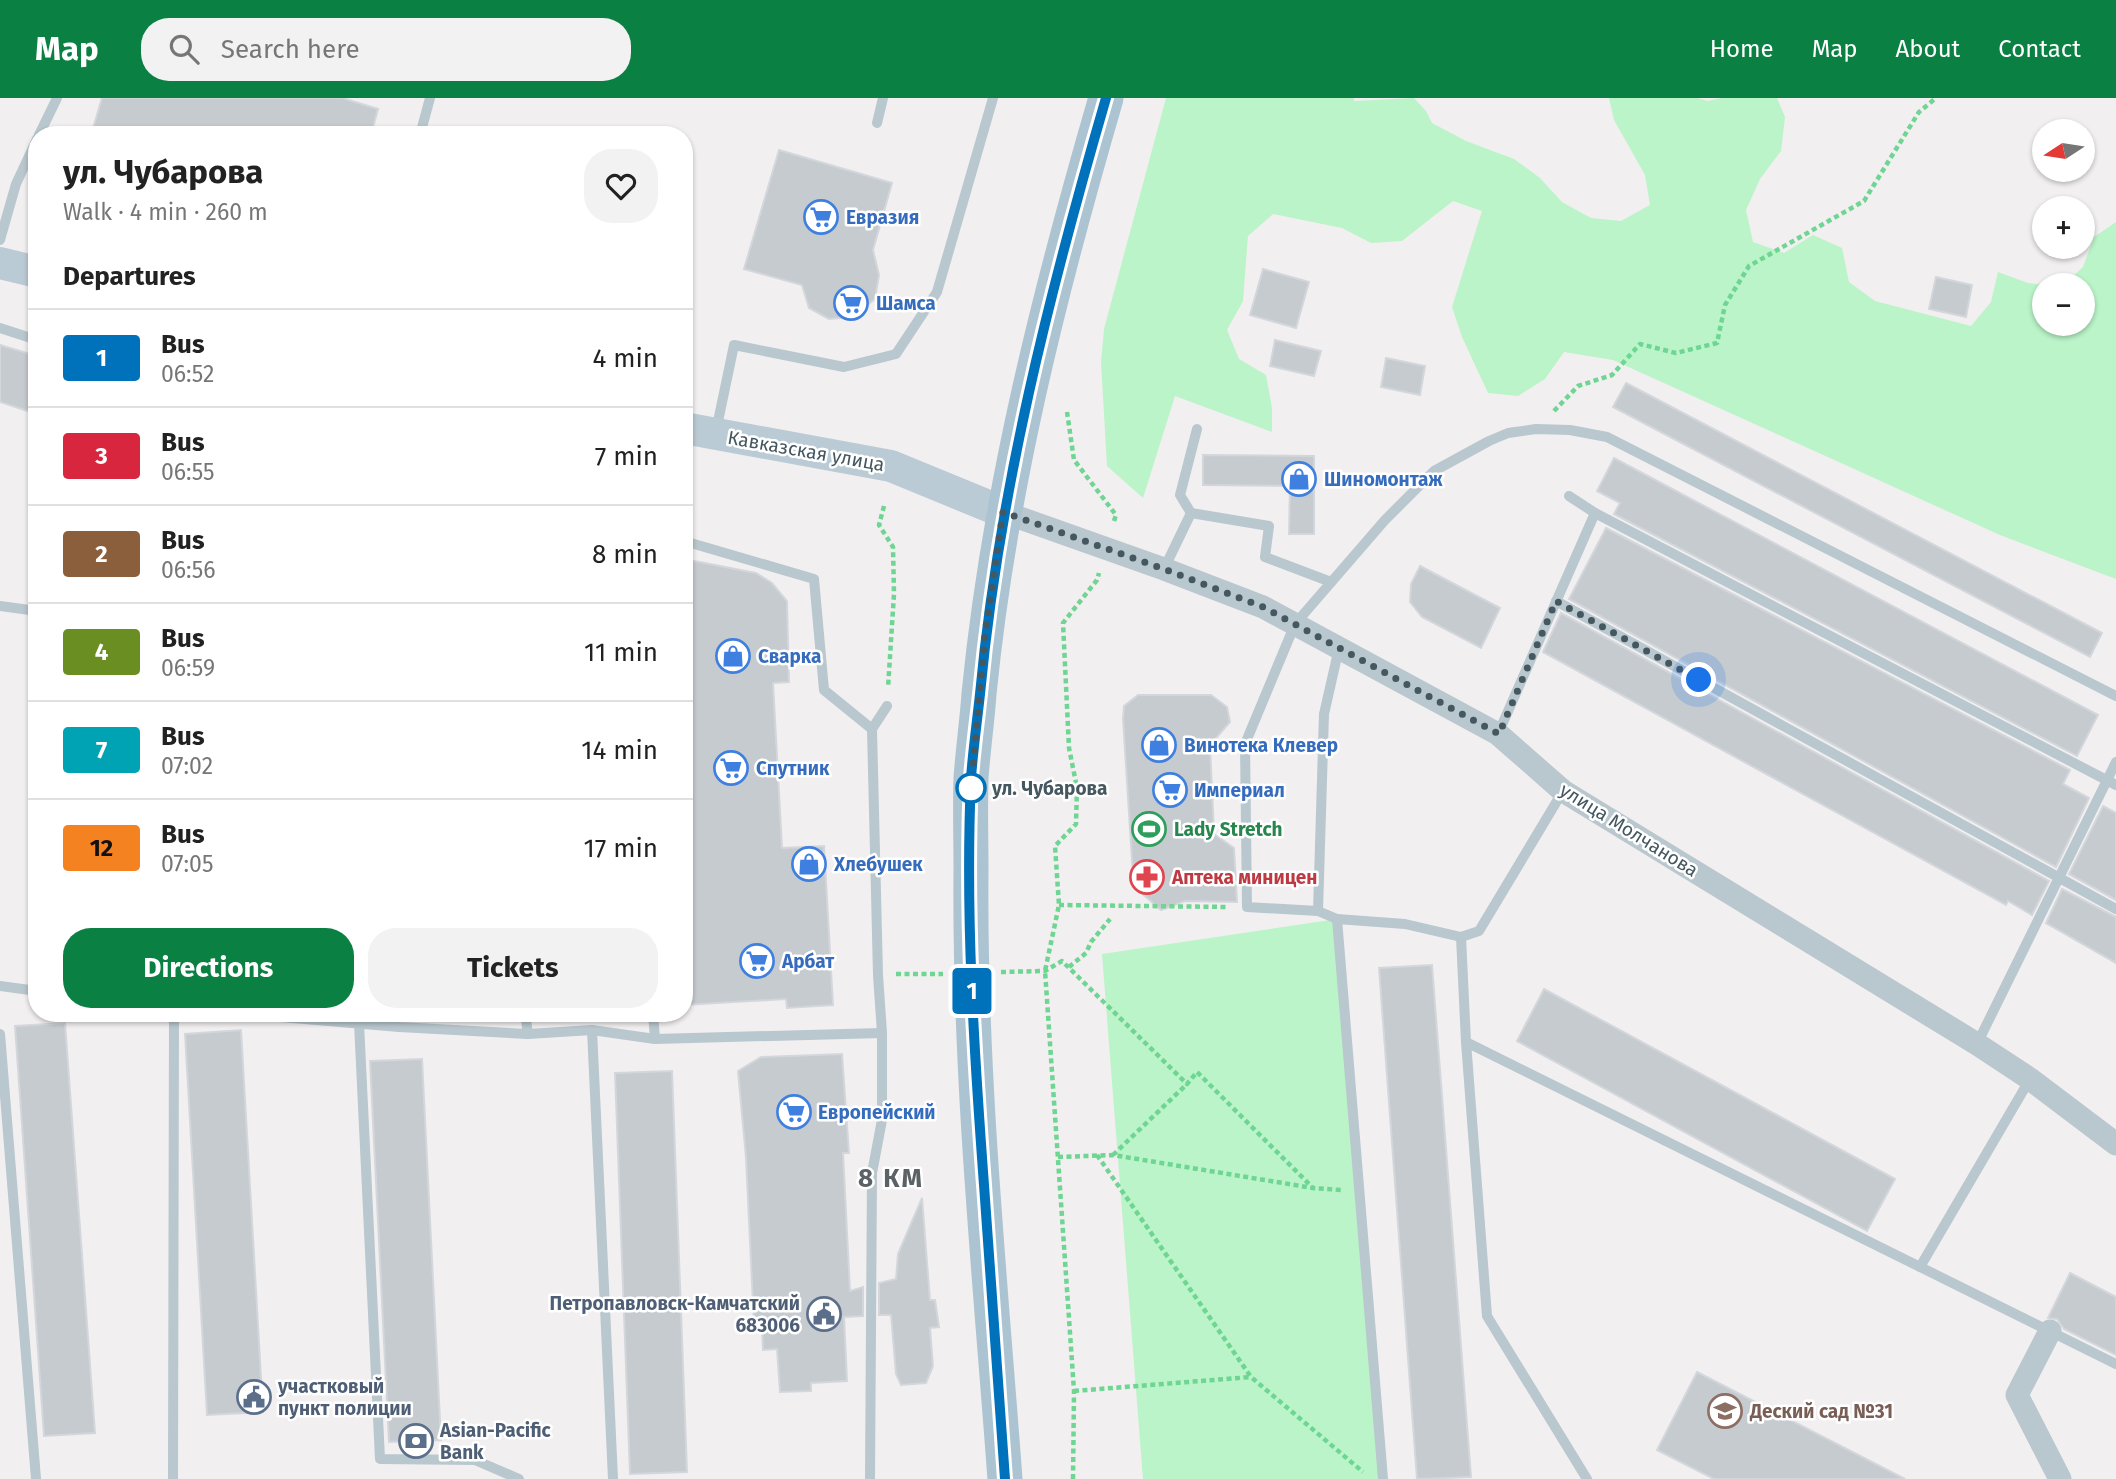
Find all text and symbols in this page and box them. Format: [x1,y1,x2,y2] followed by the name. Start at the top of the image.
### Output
[141,18,631,81] search box
[35,29,99,69] text: Map
[165,30,203,68] icon: search
[221,34,360,65] text: Search here
[1710,35,1774,63] text: Home
[1812,35,1858,63] text: Map
[1896,35,1960,63] text: About
[1998,35,2081,63] text: Contact
[2032,119,2095,182] north arrow
[2032,119,2095,336] map controls
[584,149,658,223] button: heart
[63,152,263,192] text: ул. Чубарова
[2032,196,2095,259] button: +
[63,198,268,226] text: Walk · 4 min · 260 m
[802,198,840,236] supermarket icon: Евразия
[846,206,919,229] place label: Евразия
[63,261,196,292] text: Departures
[2032,273,2095,336] button: −
[832,284,870,322] supermarket icon: Шамса
[876,292,936,315] place label: Шамса
[161,329,204,360] text: Bus
[592,343,658,374] text: 4 min
[96,344,107,372] text: 1
[161,360,214,388] text: 06:52
[726,426,886,476] street label: Кавказская улица
[161,427,204,458] text: Bus
[595,441,658,472] text: 7 min
[95,442,108,470] text: 3
[161,458,215,486] text: 06:55
[1280,460,1318,498] shop icon: Шиномонтаж
[1324,468,1443,491] place label: Шиномонтаж
[161,525,204,556] text: Bus
[592,539,658,570] text: 8 min
[95,540,108,568] text: 2
[161,556,216,584] text: 06:56
[161,623,204,654] text: Bus
[584,637,658,668] text: 11 min
[714,637,752,675] shop icon: Сварка
[95,638,108,666] text: 4
[758,645,821,668] place label: Сварка
[161,654,215,682] text: 06:59
[1681,662,1716,697] your location
[161,721,204,752] text: Bus
[1140,726,1178,764] shop icon: Винотека Клевер
[1184,734,1338,757] place label: Винотека Клевер
[581,735,658,766] text: 14 min
[96,736,107,764] text: 7
[712,749,750,787] supermarket icon: Спутник
[161,752,213,780] text: 07:02
[756,757,830,780] place label: Спутник
[1151,771,1189,809] supermarket icon: Империал
[956,773,986,803] marker: ул. Чубарова
[991,777,1107,800] place label: ул. Чубарова
[1556,778,1702,882] street label: улица Молчанова
[1194,779,1285,802] place label: Империал
[1130,810,1168,848] sports icon: Lady Stretch
[1174,818,1283,841] place label: Lady Stretch
[161,819,204,850] text: Bus
[583,833,658,864] text: 17 min
[90,834,113,862] text: 12
[790,845,828,883] shop icon: Хлебушек
[161,850,213,878] text: 07:05
[833,853,923,876] place label: Хлебушек
[1128,858,1166,896] pharmacy icon: Аптека миницен
[1171,866,1317,889] place label: Аптека миницен
[63,928,354,1008] button: Directions
[368,928,658,1008] button: Tickets
[738,942,776,980] supermarket icon: Арбат
[781,950,835,973] place label: Арбат
[949,968,995,1014] line badge: 1
[966,977,978,1005] text: 1
[775,1093,813,1131] supermarket icon: Европейский
[818,1101,936,1124] place label: Европейский
[858,1163,924,1194] district label: 8 КМ
[550,1292,800,1337] place label: Петропавловск-Камчатский 683006
[805,1295,843,1333] public building icon: Петропавловск-Камчатский 683006
[277,1375,412,1420] place label: участковый пункт полиции
[235,1378,273,1416] public building icon: участковый пункт полиции
[1706,1392,1744,1430] school or university icon: Деский сад №31
[1749,1400,1893,1423] place label: Деский сад №31
[439,1419,551,1464] place label: Asian-Pacific Bank
[397,1422,435,1460] bank icon: Asian-Pacific Bank

